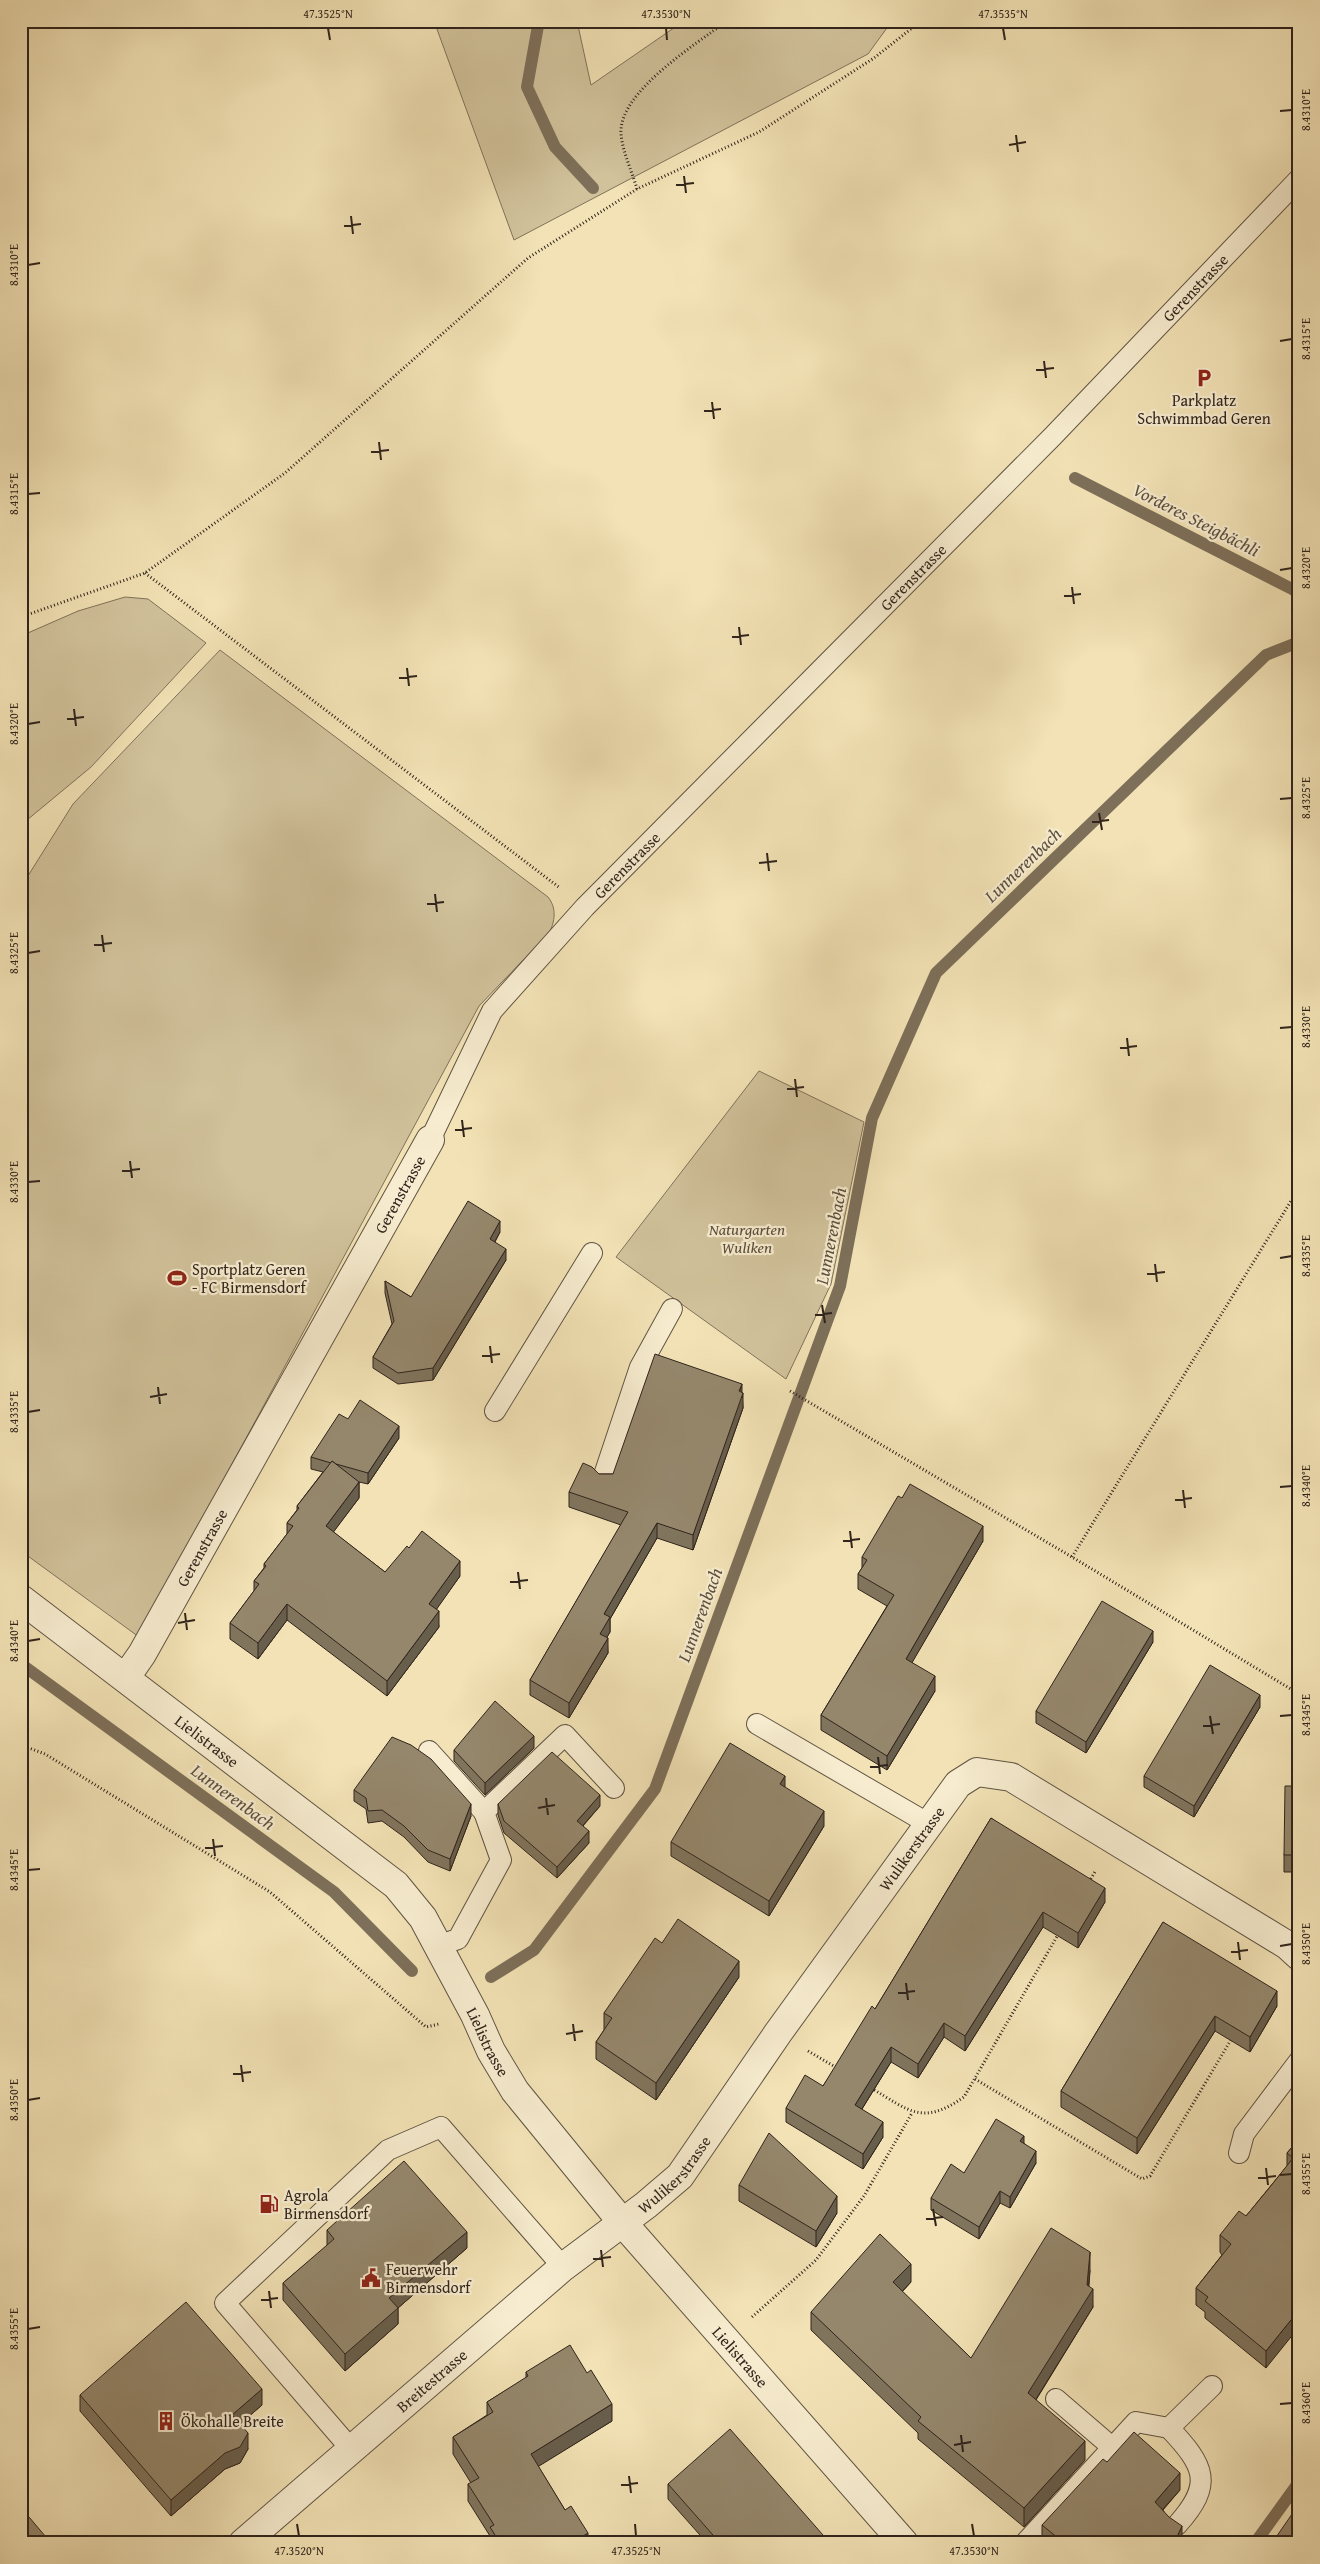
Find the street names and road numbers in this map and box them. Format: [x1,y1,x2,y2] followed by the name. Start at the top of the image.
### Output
[1157,248,1233,327] street label: Gerenstrasse
[874,538,952,616] street label: Gerenstrasse
[588,826,666,904] street label: Gerenstrasse
[368,1151,431,1238] street label: Gerenstrasse
[170,1504,233,1591] street label: Gerenstrasse
[170,1709,244,1773] street label: Lielistrasse
[873,1801,950,1896] street label: Wulikerstrasse
[461,2002,516,2081] street label: Lielistrasse
[632,2131,716,2219] street label: Wulikerstrasse
[707,2321,774,2393] street label: Lielistrasse
[391,2343,472,2418] street label: Breitestrasse

